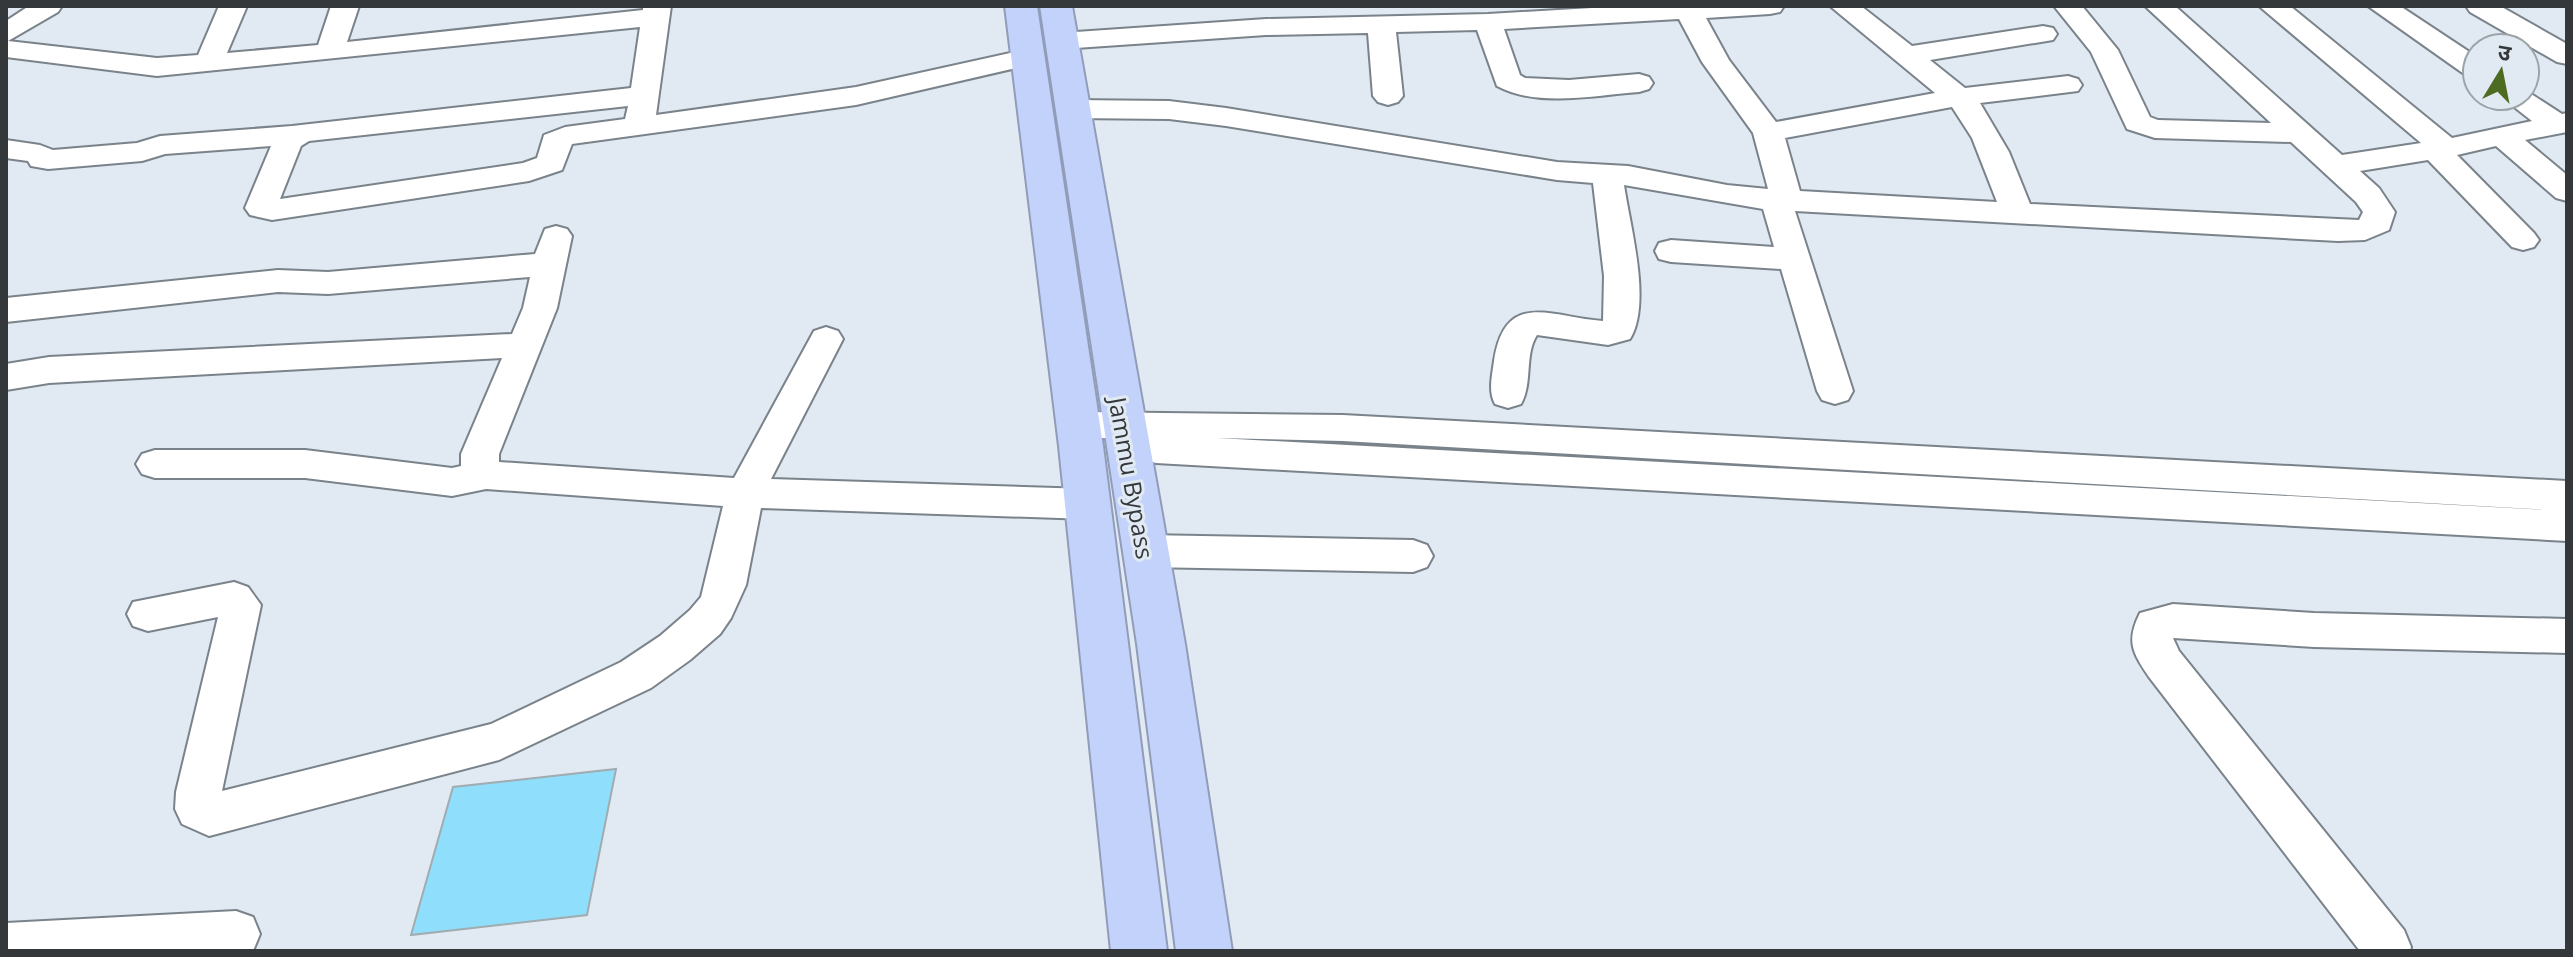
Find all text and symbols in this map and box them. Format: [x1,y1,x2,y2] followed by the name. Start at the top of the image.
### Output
[2461,32,2541,112] north arrow
[2496,35,2515,67] text: उ
[1101,393,1162,561] street label: Jammu Bypass

